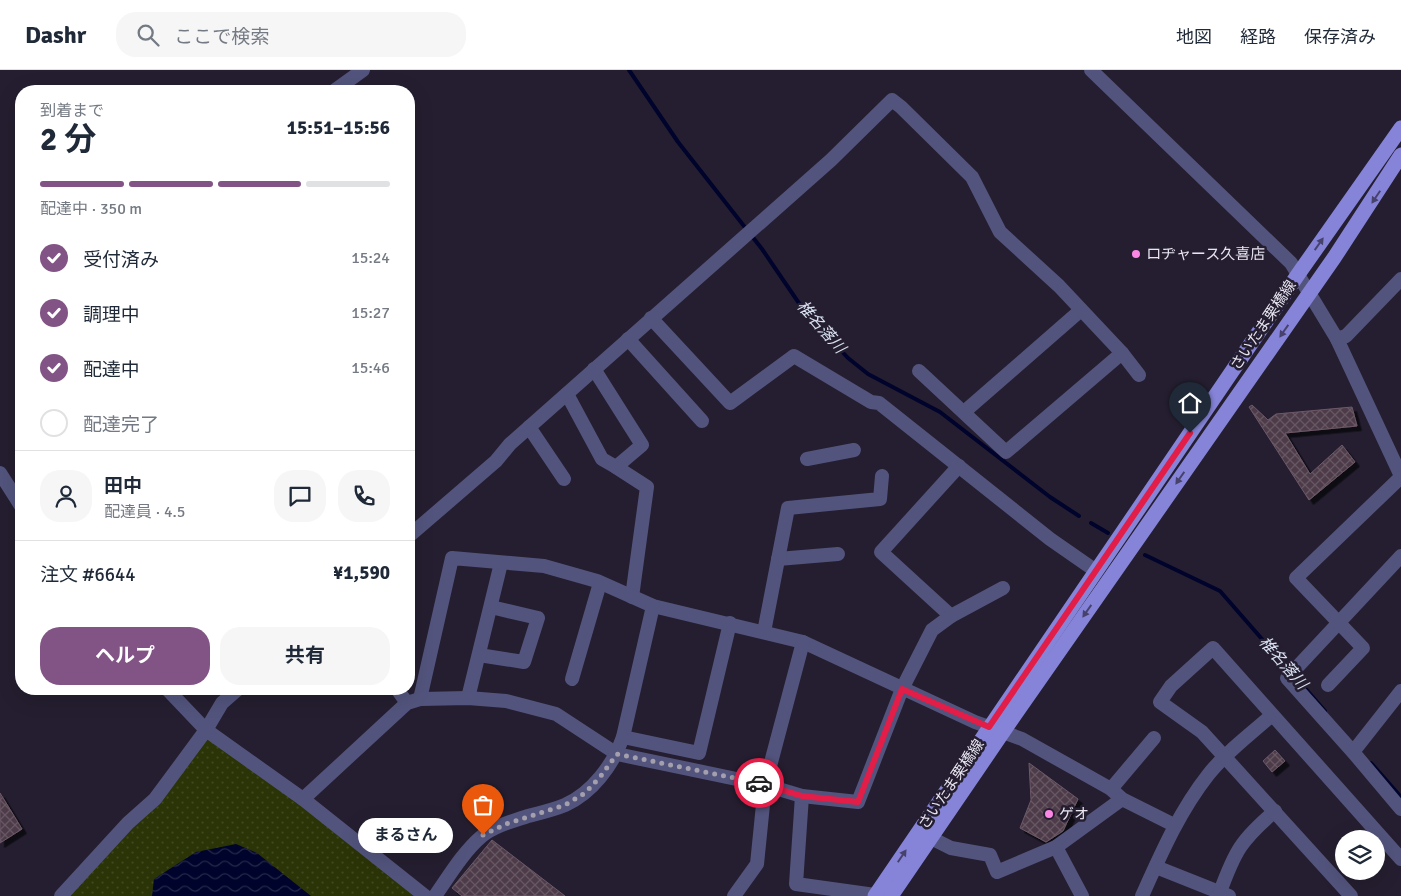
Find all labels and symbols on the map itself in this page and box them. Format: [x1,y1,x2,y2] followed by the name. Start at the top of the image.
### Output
[1371,190,1381,203] one-way arrow
[1314,237,1324,251] one-way arrow
[1146,245,1265,263] place label: ロヂャース久喜店
[1130,248,1142,260] marker: ロヂャース久喜店
[1226,277,1300,373] street label: さいたま栗橋線
[792,296,851,359] water label: 椎名落川
[1279,324,1289,338] one-way arrow
[1169,382,1211,433] pin
[1175,471,1186,484] one-way arrow
[1082,604,1092,618] one-way arrow
[1254,632,1313,695] water label: 椎名落川
[914,736,988,832] street label: さいたま栗橋線
[734,758,784,808] courier
[462,784,504,835] pin
[1059,805,1089,823] place label: ゲオ
[1043,808,1055,820] marker: ゲオ
[358,818,453,852] callout: まるさん
[897,849,907,862] one-way arrow

